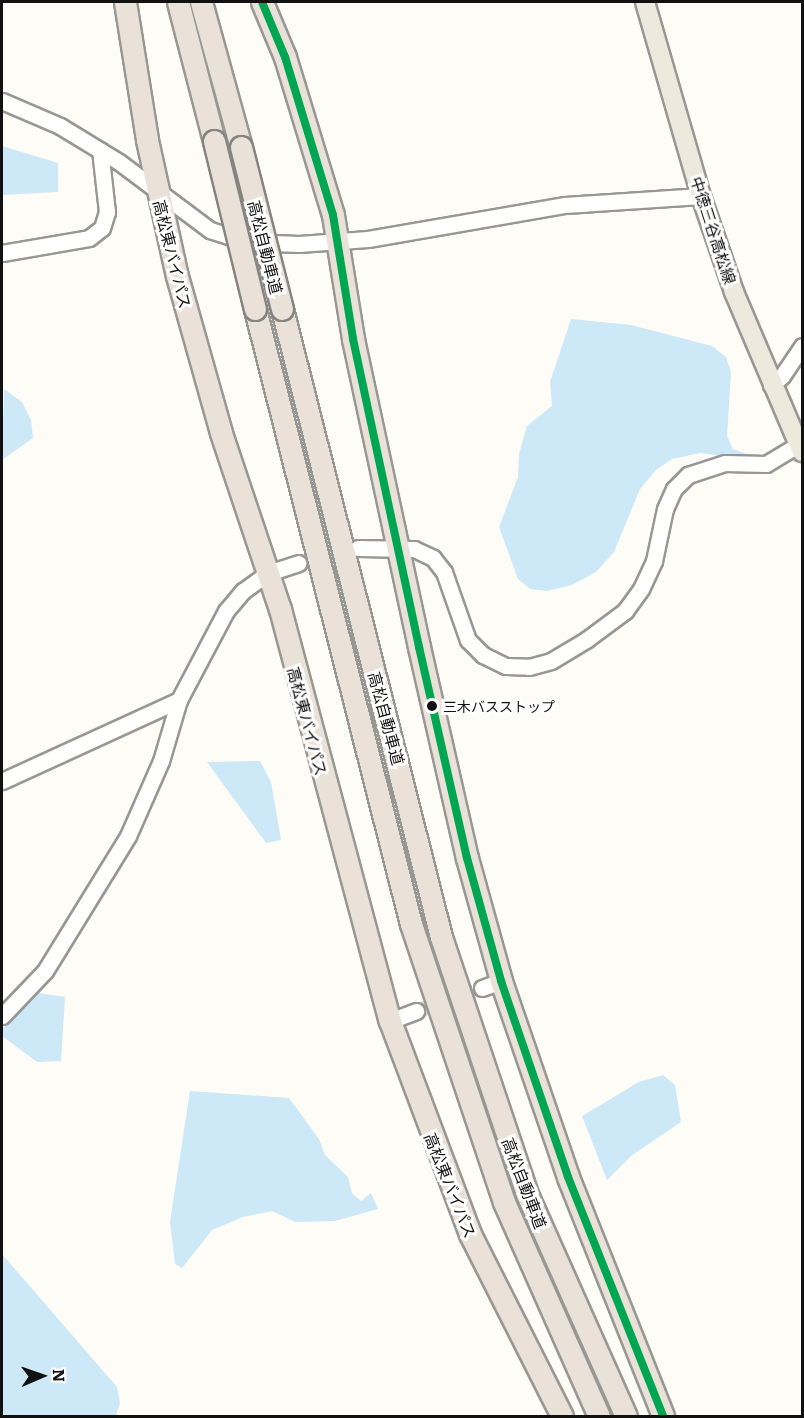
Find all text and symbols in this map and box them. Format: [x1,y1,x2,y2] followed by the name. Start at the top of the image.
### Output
[688,174,740,286] street label: 中徳三谷高松線
[150,197,196,311] street label: 高松東バイパス
[245,198,287,296] street label: 高松自動車道
[284,664,332,778] street label: 高松東バイパス
[365,669,409,767] street label: 高松自動車道
[443,698,555,714] place label: 三木バスストップ
[426,700,438,712] marker: 三木バスストップ
[421,1129,481,1241] street label: 高松東バイパス
[499,1135,551,1231] street label: 高松自動車道
[12,1346,72,1406] north arrow
[48,1368,72,1383] text: N

